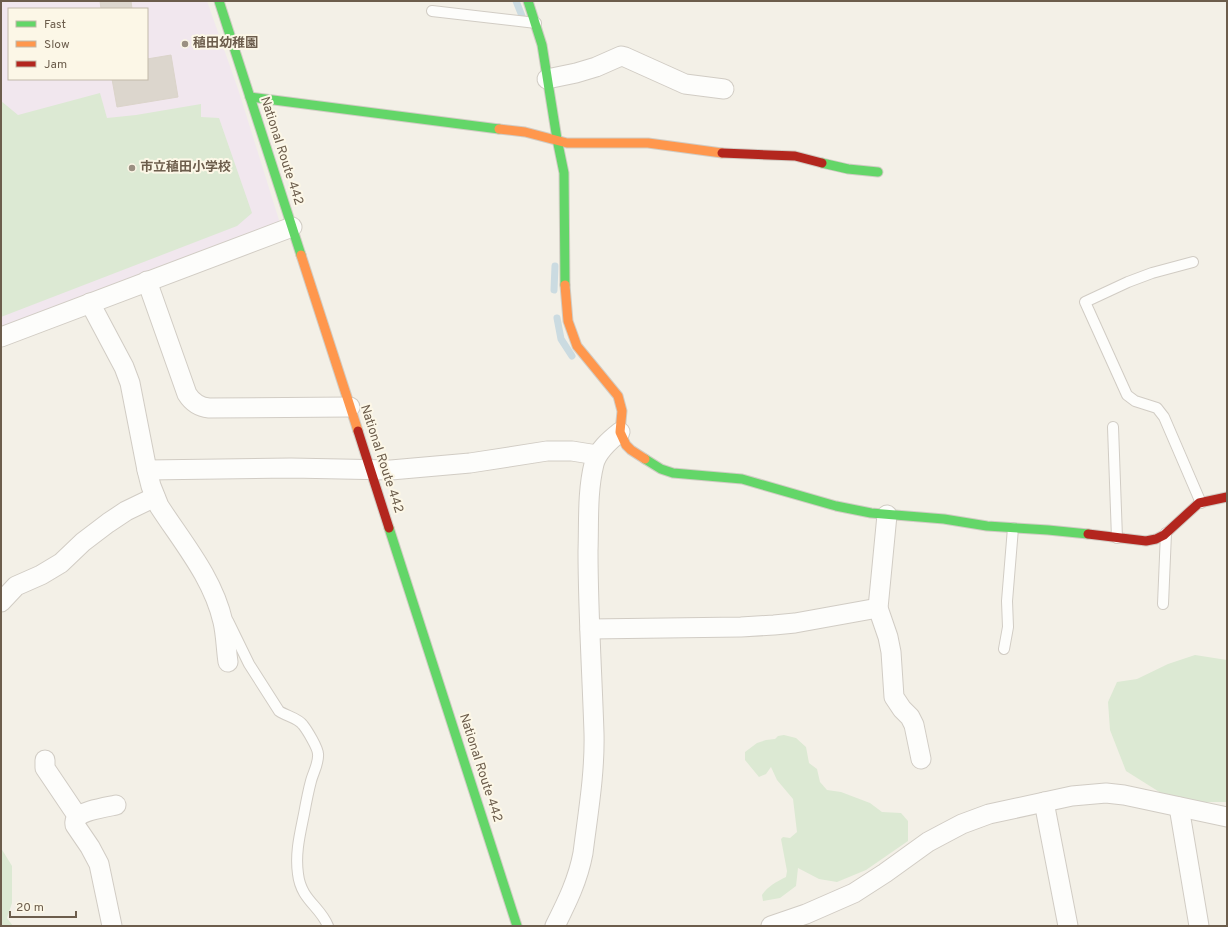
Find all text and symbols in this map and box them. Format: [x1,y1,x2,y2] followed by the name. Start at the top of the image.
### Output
[8,8,148,80] legend
[44,17,66,33] text: Fast
[193,35,258,52] place label: 稙田幼稚園
[44,37,70,53] text: Slow
[180,39,190,49] marker: 稙田幼稚園
[44,57,67,73] text: Jam
[256,95,306,207] street label: National Route 442
[140,159,231,176] place label: 市立稙田小学校
[127,163,137,173] marker: 市立稙田小学校
[356,403,406,515] street label: National Route 442
[455,712,505,824] street label: National Route 442
[10,893,76,919] scale bar
[16,900,44,916] text: 20 m

